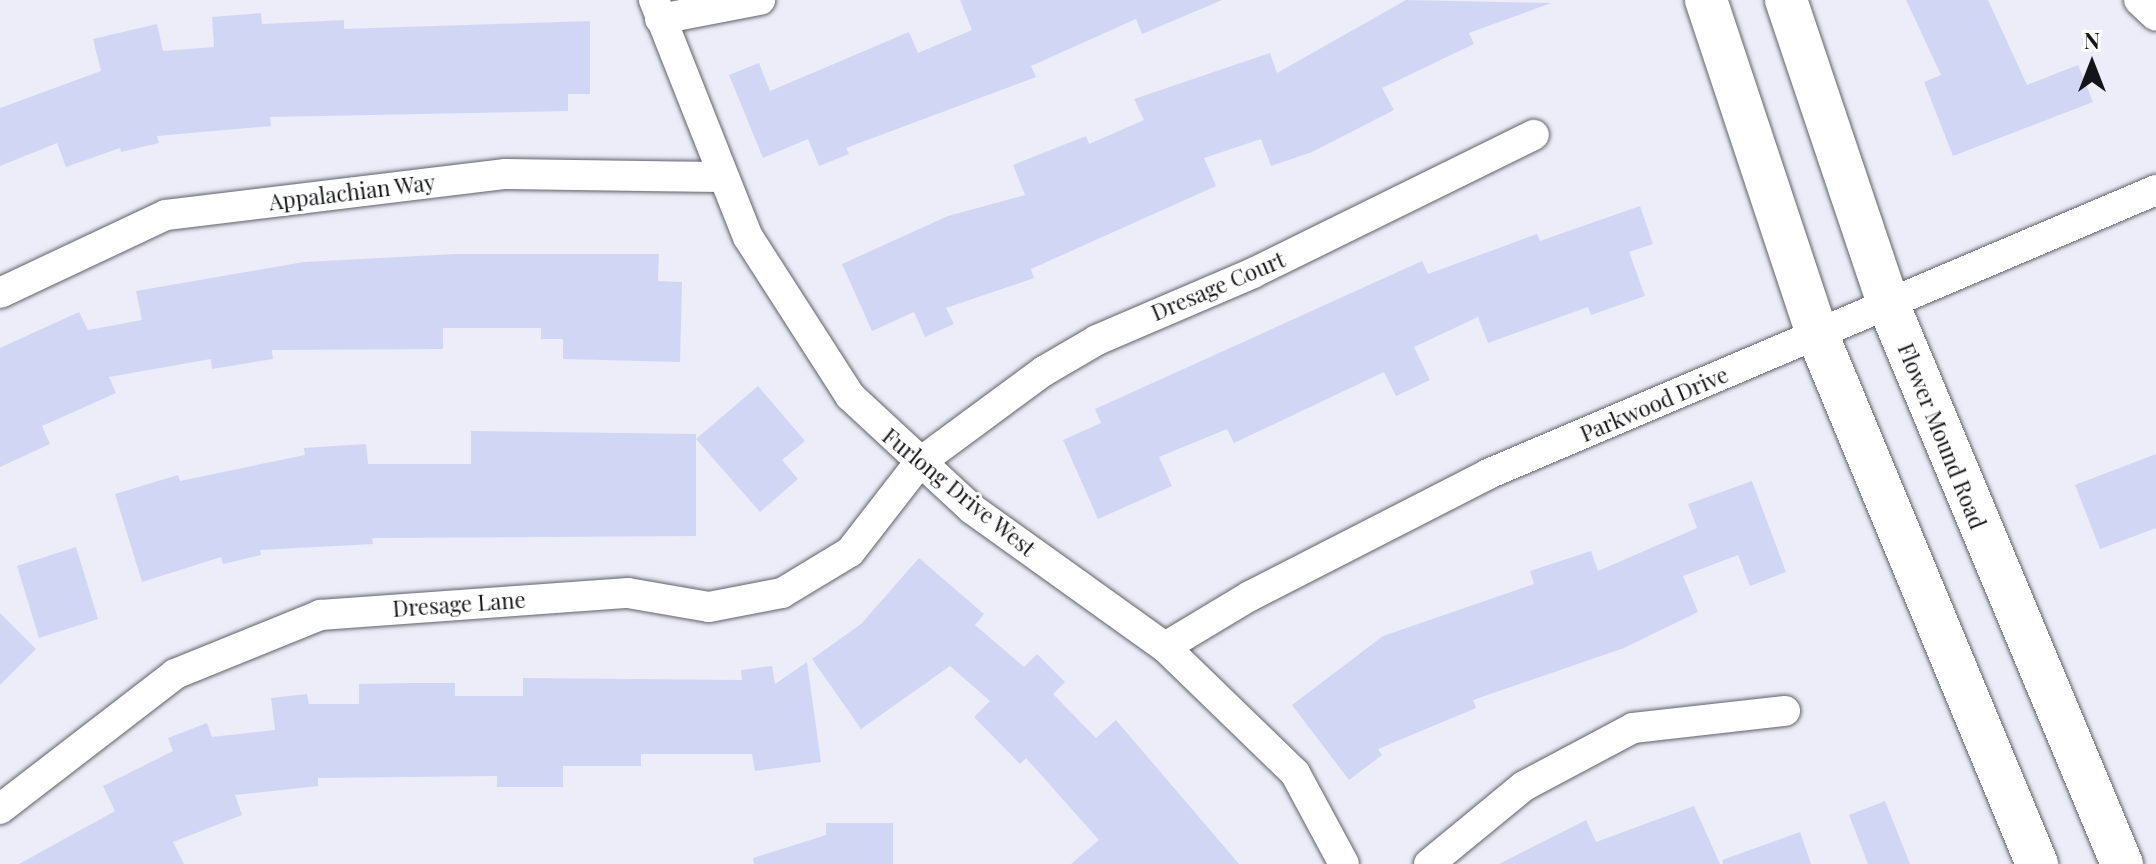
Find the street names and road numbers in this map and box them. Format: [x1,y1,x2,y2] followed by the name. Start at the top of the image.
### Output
[267,169,437,215] street label: Appalachian Way
[1147,246,1289,326] street label: Dresage Court
[1893,339,1991,533] street label: Flower Mound Road
[1576,361,1732,447] street label: Parkwood Drive
[877,422,1041,562] street label: Furlong Drive West
[392,586,526,622] street label: Dresage Lane

